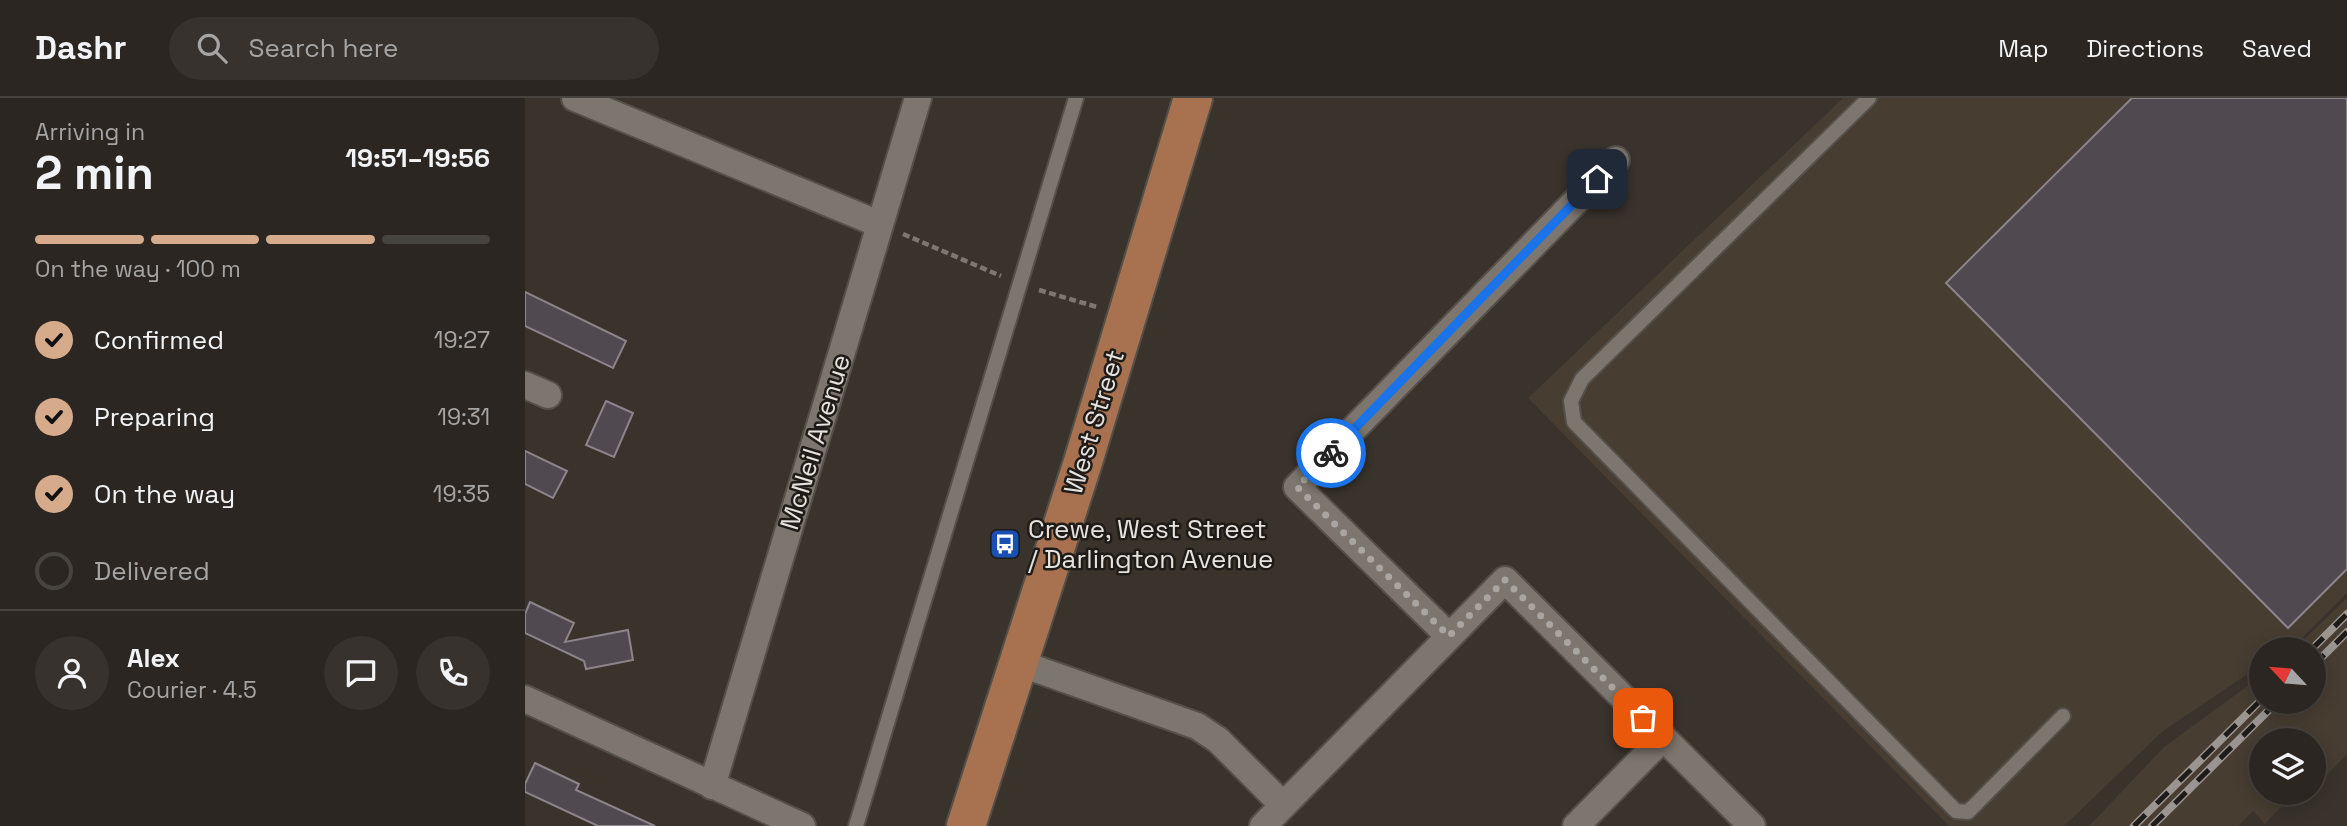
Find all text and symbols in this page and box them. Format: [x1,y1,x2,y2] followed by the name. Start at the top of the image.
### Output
[169,17,659,80] search box
[35,27,127,69] text: Dashr
[193,29,231,67] icon: search
[249,31,398,65] text: Search here
[1998,33,2048,64] text: Map
[2086,33,2204,64] text: Directions
[2242,33,2312,64] text: Saved
[35,117,145,147] text: Arriving in
[345,141,490,175] text: 19:51–19:56
[35,144,154,202] text: 2 min
[1567,149,1627,209] pin
[1578,160,1616,198] icon: home
[35,254,241,284] text: On the way · 100 m
[35,321,73,359] icon: check
[94,323,224,357] text: Confirmed
[434,325,490,355] text: 19:27
[1056,346,1132,498] street label: West Street
[772,350,858,534] street label: McNeil Avenue
[35,398,73,436] icon: check
[94,400,215,434] text: Preparing
[437,402,490,432] text: 19:31
[1296,418,1366,488] courier
[1312,434,1350,472] icon: bike
[35,475,73,513] icon: check
[94,477,235,511] text: On the way
[433,479,490,509] text: 19:35
[1028,512,1273,576] place label: Crewe, West Street / Darlington Avenue
[988,527,1022,561] bus stop icon: Crewe, West Street / Darlington Avenue
[94,554,210,588] text: Delivered
[35,636,109,710] button: person
[324,636,398,710] button: chat
[416,636,490,710] button: phone
[2249,637,2326,714] north arrow
[2249,637,2326,805] map controls
[127,641,180,675] text: Alex
[127,675,257,705] text: Courier · 4.5
[1613,688,1673,748] pin
[1624,699,1662,737] icon: bag
[2249,728,2326,805] button: layers

